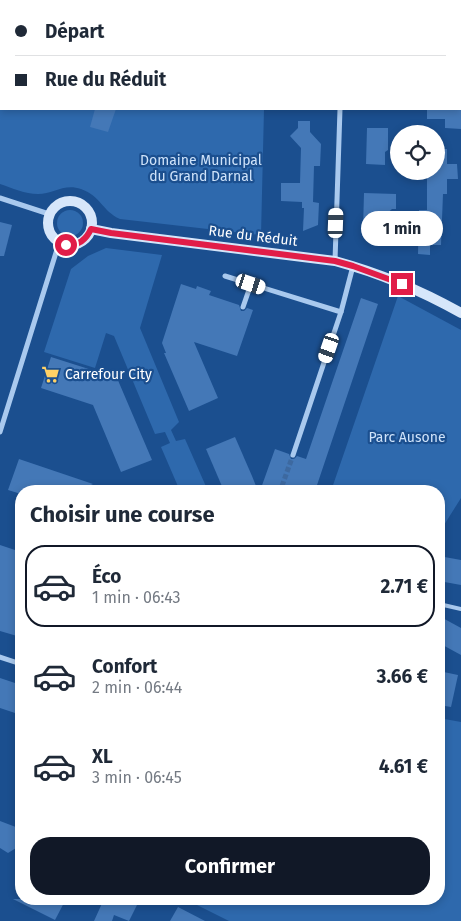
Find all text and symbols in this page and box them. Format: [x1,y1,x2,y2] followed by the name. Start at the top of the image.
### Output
[45,20,104,43] text: Départ
[45,68,166,91] text: Rue du Réduit
[390,125,445,180] map controls
[390,125,445,180] button: locate
[140,152,262,185] park label: Domaine Municipal du Grand Darnal
[327,208,344,238] car
[361,212,443,246] callout: 1 min
[383,219,421,238] text: 1 min
[207,222,299,250] street label: Rue du Réduit
[55,234,77,256] route start
[234,272,267,296] car
[391,273,413,295] route end
[317,331,340,365] car
[41,364,61,384] supermarket icon: Carrefour City
[65,366,152,383] place label: Carrefour City
[368,429,446,446] park label: Parc Ausone
[30,501,215,528] text: Choisir une course
[32,564,77,609] icon: car
[92,565,121,588] text: Éco
[380,575,428,598] text: 2.71 €
[92,588,181,607] text: 1 min · 06:43
[32,654,77,699] icon: car
[92,655,157,678] text: Confort
[377,665,428,688] text: 3.66 €
[92,678,182,697] text: 2 min · 06:44
[32,744,77,789] icon: car
[92,745,113,768] text: XL
[379,755,428,778] text: 4.61 €
[92,768,182,787] text: 3 min · 06:45
[30,837,430,895] button: Confirmer

